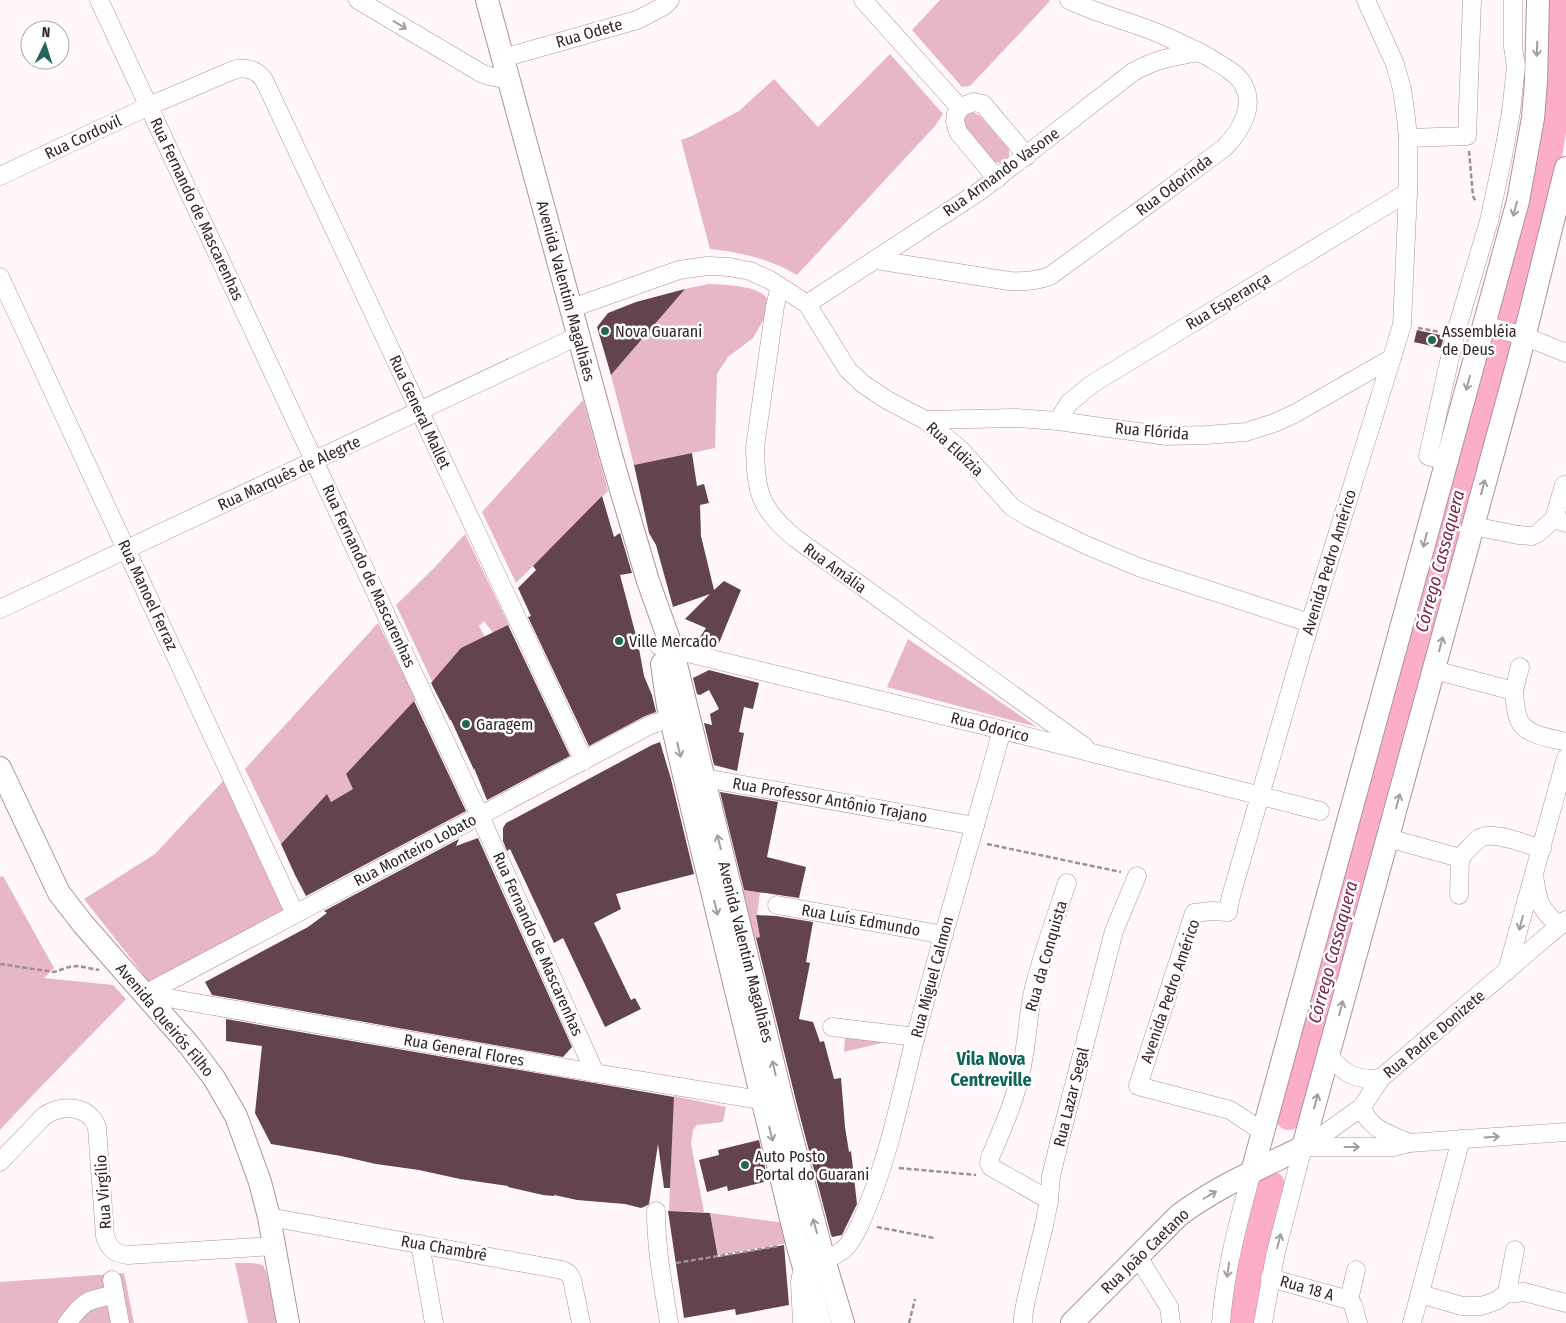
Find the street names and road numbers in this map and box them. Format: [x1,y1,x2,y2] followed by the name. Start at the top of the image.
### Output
[554,14,624,52] street label: Rua Odete
[42,111,124,163] street label: Rua Cordovil
[146,115,248,303] street label: Rua Fernando de Mascarenhas
[939,123,1063,220] street label: Rua Armando Vasone
[1132,150,1216,220] street label: Rua Odorinda
[533,199,599,384] street label: Avenida Valentim Magalhães
[1182,268,1274,334] street label: Rua Esperança
[385,352,455,473] street label: Rua General Mallet
[923,418,988,480] street label: Rua Eldizia
[1114,418,1190,444] street label: Rua Flórida
[215,432,363,514] street label: Rua Marquês de Alegrte
[318,482,420,670] street label: Rua Fernando de Mascarenhas
[1298,487,1360,637] street label: Avenida Pedro Américo
[114,537,182,653] street label: Rua Manoel Ferraz
[800,539,870,597] street label: Rua Amália
[949,708,1031,746] street label: Rua Odorico
[731,773,929,827] street label: Rua Professor Antônio Trajano
[351,810,479,890] street label: Rua Monteiro Lobato
[489,849,587,1039] street label: Rua Fernando de Mascarenhas
[714,859,778,1045] street label: Avenida Valentim Magalhães
[1021,898,1071,1014] street label: Rua da Conquista
[800,900,922,940] street label: Rua Luís Edmundo
[907,914,957,1040] street label: Rua Miguel Calmon
[1136,917,1204,1065] street label: Avenida Pedro Américo
[112,959,218,1081] street label: Avenida Queirós Filho
[1379,986,1489,1082] street label: Rua Padre Donizete
[402,1030,526,1070] street label: Rua General Flores
[1049,1045,1093,1149] street label: Rua Lazar Segal
[91,1154,115,1230] street label: Rua Virgílio
[1097,1204,1193,1298] street label: Rua João Caetano
[400,1231,488,1265] street label: Rua Chambrê
[1278,1271,1337,1305] street label: Rua 18 A

